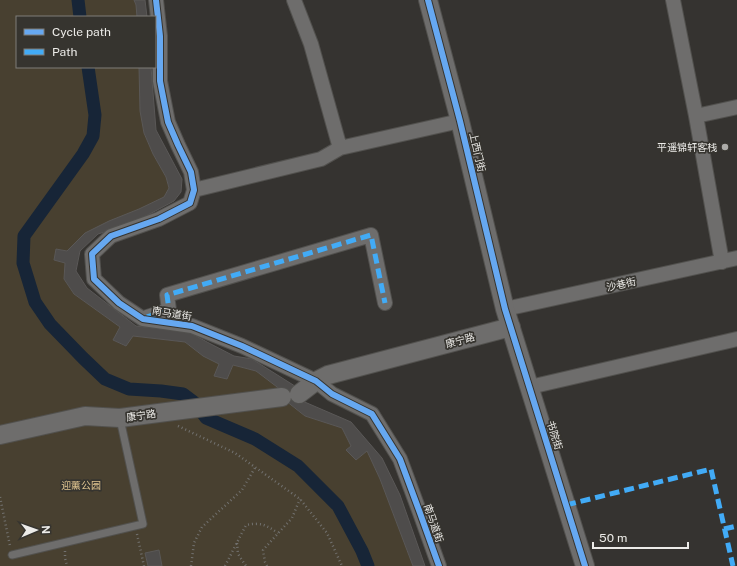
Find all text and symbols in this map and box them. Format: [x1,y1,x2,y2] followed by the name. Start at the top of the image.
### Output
[16,16,156,68] legend
[52,25,111,39] text: Cycle path
[52,45,78,59] text: Path
[468,131,488,173] street label: 上西门街
[657,141,717,153] place label: 平遥锦轩客栈
[720,142,730,152] marker: 平遥锦轩客栈
[605,275,637,293] street label: 沙巷街
[151,304,193,322] street label: 南马道街
[444,330,476,350] street label: 康宁路
[125,407,157,423] street label: 康宁路
[545,419,565,451] street label: 书院街
[61,479,101,491] park label: 迎薰公园
[422,502,446,544] street label: 南马道街
[16,510,56,550] north arrow
[593,524,688,550] scale bar
[40,525,52,534] text: N
[599,531,627,545] text: 50 m

